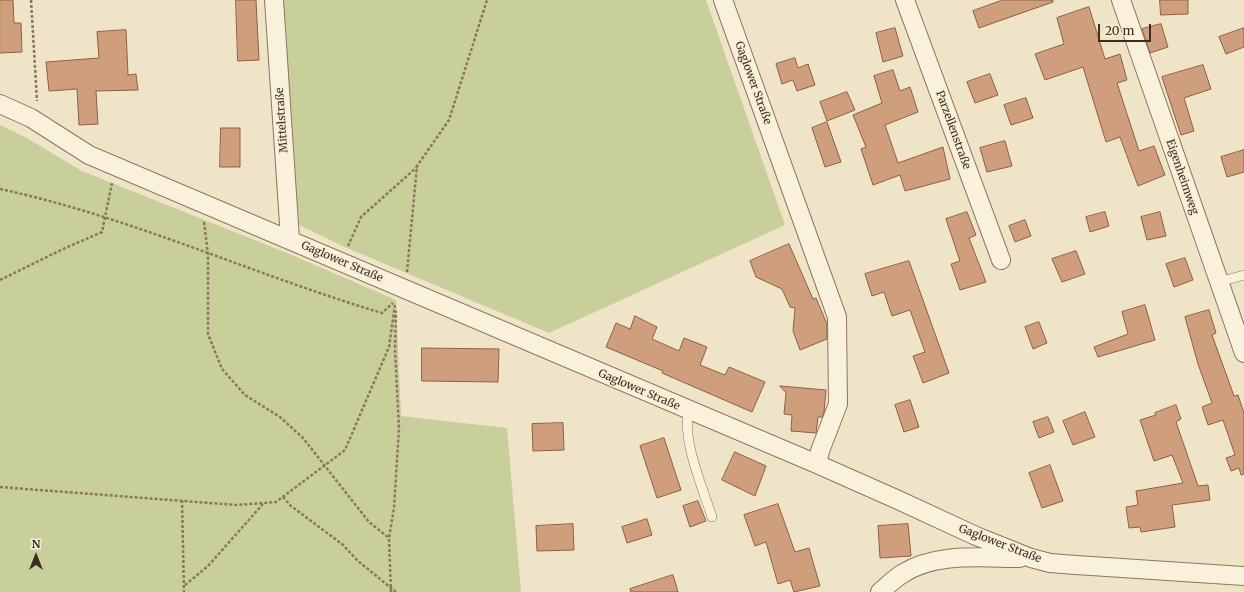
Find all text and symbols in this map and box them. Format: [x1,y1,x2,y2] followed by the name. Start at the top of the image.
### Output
[1100,16,1153,42] scale bar
[1105,23,1134,38] text: 20 m
[732,40,774,126] street label: Gaglower Straße
[273,87,291,153] street label: Mittelstraße
[933,89,973,171] street label: Parzellenstraße
[1163,138,1201,216] street label: Eigenheimweg
[299,239,385,285] street label: Gaglower Straße
[596,367,682,413] street label: Gaglower Straße
[957,522,1043,566] street label: Gaglower Straße
[16,536,56,576] north arrow
[32,537,40,551] text: N

